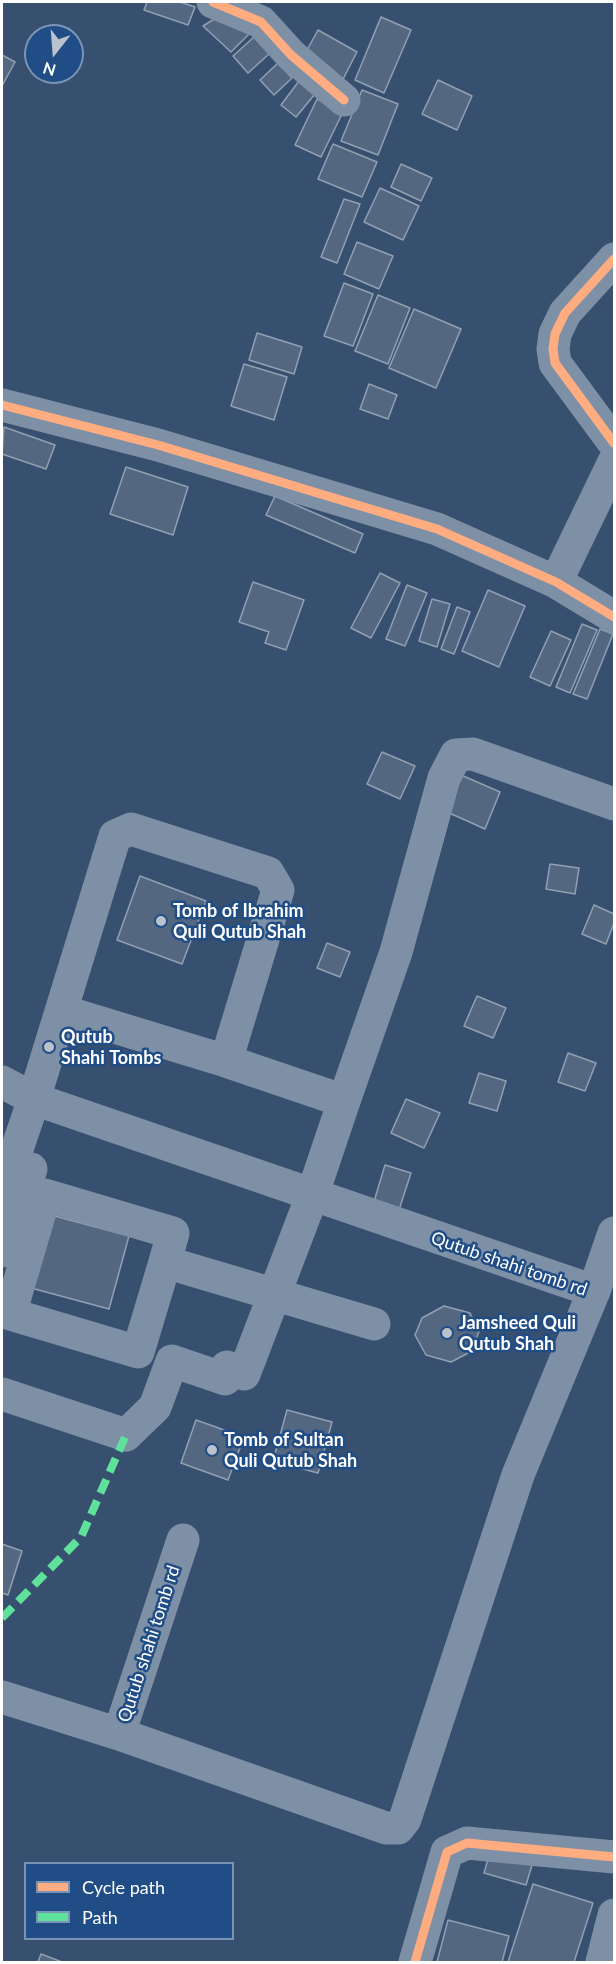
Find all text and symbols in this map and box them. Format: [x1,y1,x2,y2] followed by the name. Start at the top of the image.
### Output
[24,24,84,84] north arrow
[41,59,58,81] text: N
[173,900,306,942] place label: Tomb of Ibrahim Quli Qutub Shah
[154,914,168,928] marker: Tomb of Ibrahim Quli Qutub Shah
[61,1026,161,1068] place label: Qutub Shahi Tombs
[42,1040,56,1054] marker: Qutub Shahi Tombs
[428,1227,590,1301] street label: Qutub shahi tomb rd
[459,1312,576,1354] place label: Jamsheed Quli Qutub Shah
[440,1326,454,1340] marker: Jamsheed Quli Qutub Shah
[224,1429,357,1472] place label: Tomb of Sultan Quli Qutub Shah
[205,1443,219,1457] marker: Tomb of Sultan Quli Qutub Shah
[113,1563,185,1725] street label: Qutub shahi tomb rd
[24,1862,234,1940] legend
[82,1876,165,1898] text: Cycle path
[82,1906,118,1928] text: Path

